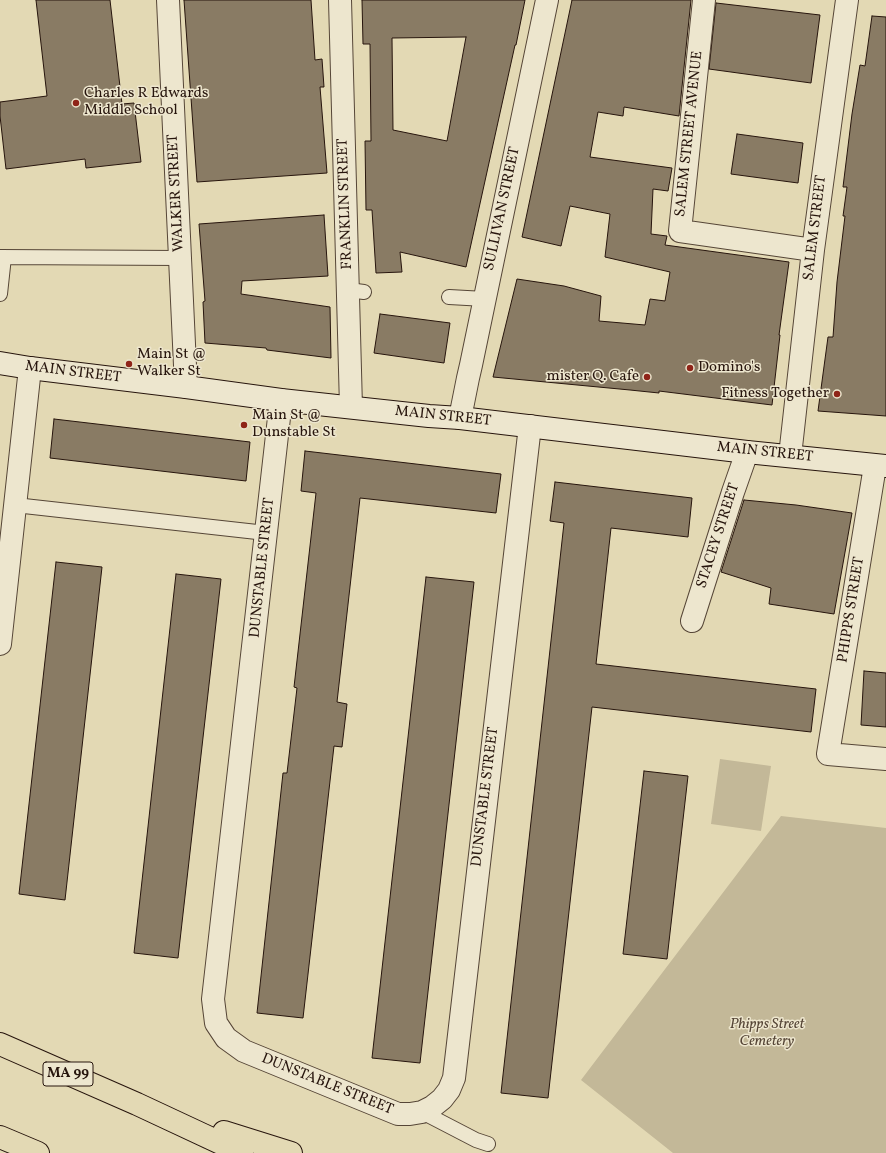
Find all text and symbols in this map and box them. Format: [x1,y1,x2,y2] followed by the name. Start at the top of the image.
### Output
[672,50,708,218] street label: SALEM STREET AVENUE
[84,85,208,120] place label: Charles R Edwards Middle School
[71,98,81,108] marker: Charles R Edwards Middle School
[165,134,189,252] street label: WALKER STREET
[335,138,357,270] street label: FRANKLIN STREET
[481,145,525,273] street label: SULLIVAN STREET
[801,174,831,282] street label: SALEM STREET
[137,346,206,381] place label: Main St @ Walker St
[24,358,122,388] street label: MAIN STREET
[124,359,134,369] marker: Main St @ Walker St
[698,359,760,377] place label: Domino's
[685,363,695,373] marker: Domino's
[547,368,639,386] place label: mister Q. Cafe
[642,372,652,382] marker: mister Q. Cafe
[721,385,829,403] place label: Fitness Together
[832,389,842,399] marker: Fitness Together
[394,403,492,431] street label: MAIN STREET
[252,407,336,442] place label: Main St @ Dunstable St
[239,420,249,430] marker: Main St @ Dunstable St
[716,439,814,467] street label: MAIN STREET
[694,481,744,591] street label: STACEY STREET
[247,497,279,639] street label: DUNSTABLE STREET
[835,556,869,664] street label: PHIPPS STREET
[468,726,504,868] street label: DUNSTABLE STREET
[730,1016,804,1051] park label: Phipps Street Cemetery
[258,1050,396,1120] street label: DUNSTABLE STREET
[43,1062,93,1086] road number: MA 99

